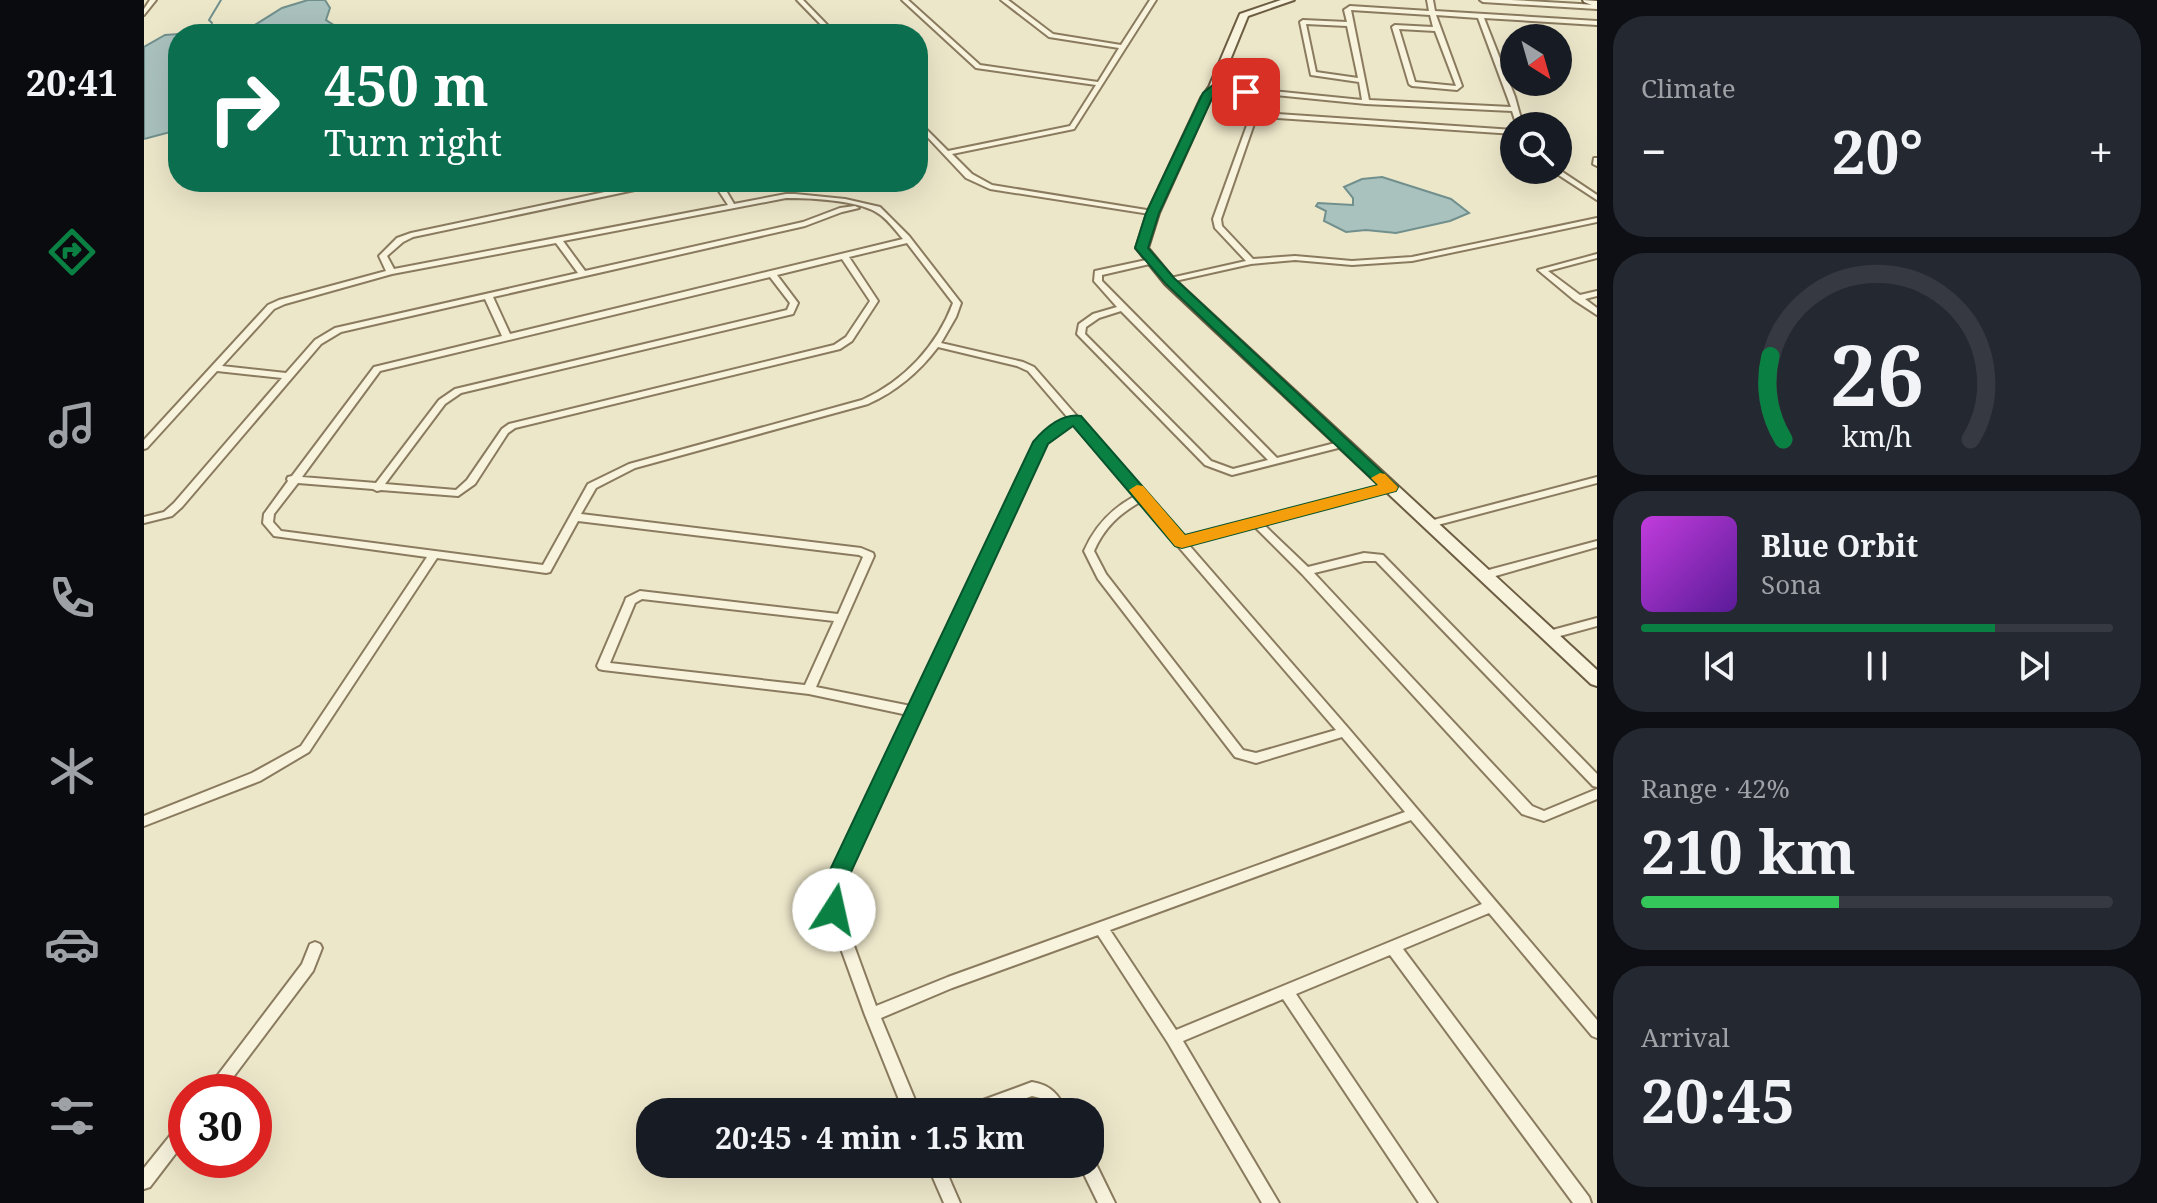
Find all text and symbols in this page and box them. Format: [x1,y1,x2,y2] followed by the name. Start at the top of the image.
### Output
[1500,24,1572,96] north arrow
[1500,24,1572,184] map controls
[324,46,489,122] text: 450 m
[192,56,296,160] icon: right
[26,58,118,107] text: 20:41
[1212,58,1280,126] pin
[1224,70,1268,114] icon: arrive
[1641,70,1736,106] text: Climate
[1832,110,1923,192] text: 20°
[1500,112,1572,184] button: search
[324,118,502,167] text: Turn right
[1641,121,1666,181] text: −
[2088,121,2113,181] text: +
[44,224,100,280] icon: directions
[1830,317,1924,430] text: 26
[44,397,100,453] icon: music
[1842,416,1912,455] text: km/h
[1761,525,1918,566] text: Blue Orbit
[1761,566,1822,602] text: Sona
[44,570,100,626] icon: phone
[1698,644,1742,688] icon: previous
[1855,644,1899,688] icon: pause
[2012,644,2056,688] icon: next
[44,743,100,799] icon: climate
[1641,770,1790,806] text: Range · 42%
[1641,810,1856,892] text: 210 km
[792,868,876,952] position arrow
[44,916,100,972] icon: car
[1641,1019,1730,1055] text: Arrival
[1641,1059,1795,1141] text: 20:45
[168,1074,272,1178] speed limit sign: 30
[44,1088,100,1144] icon: filters
[715,1117,1025,1158] text: 20:45 · 4 min · 1.5 km

